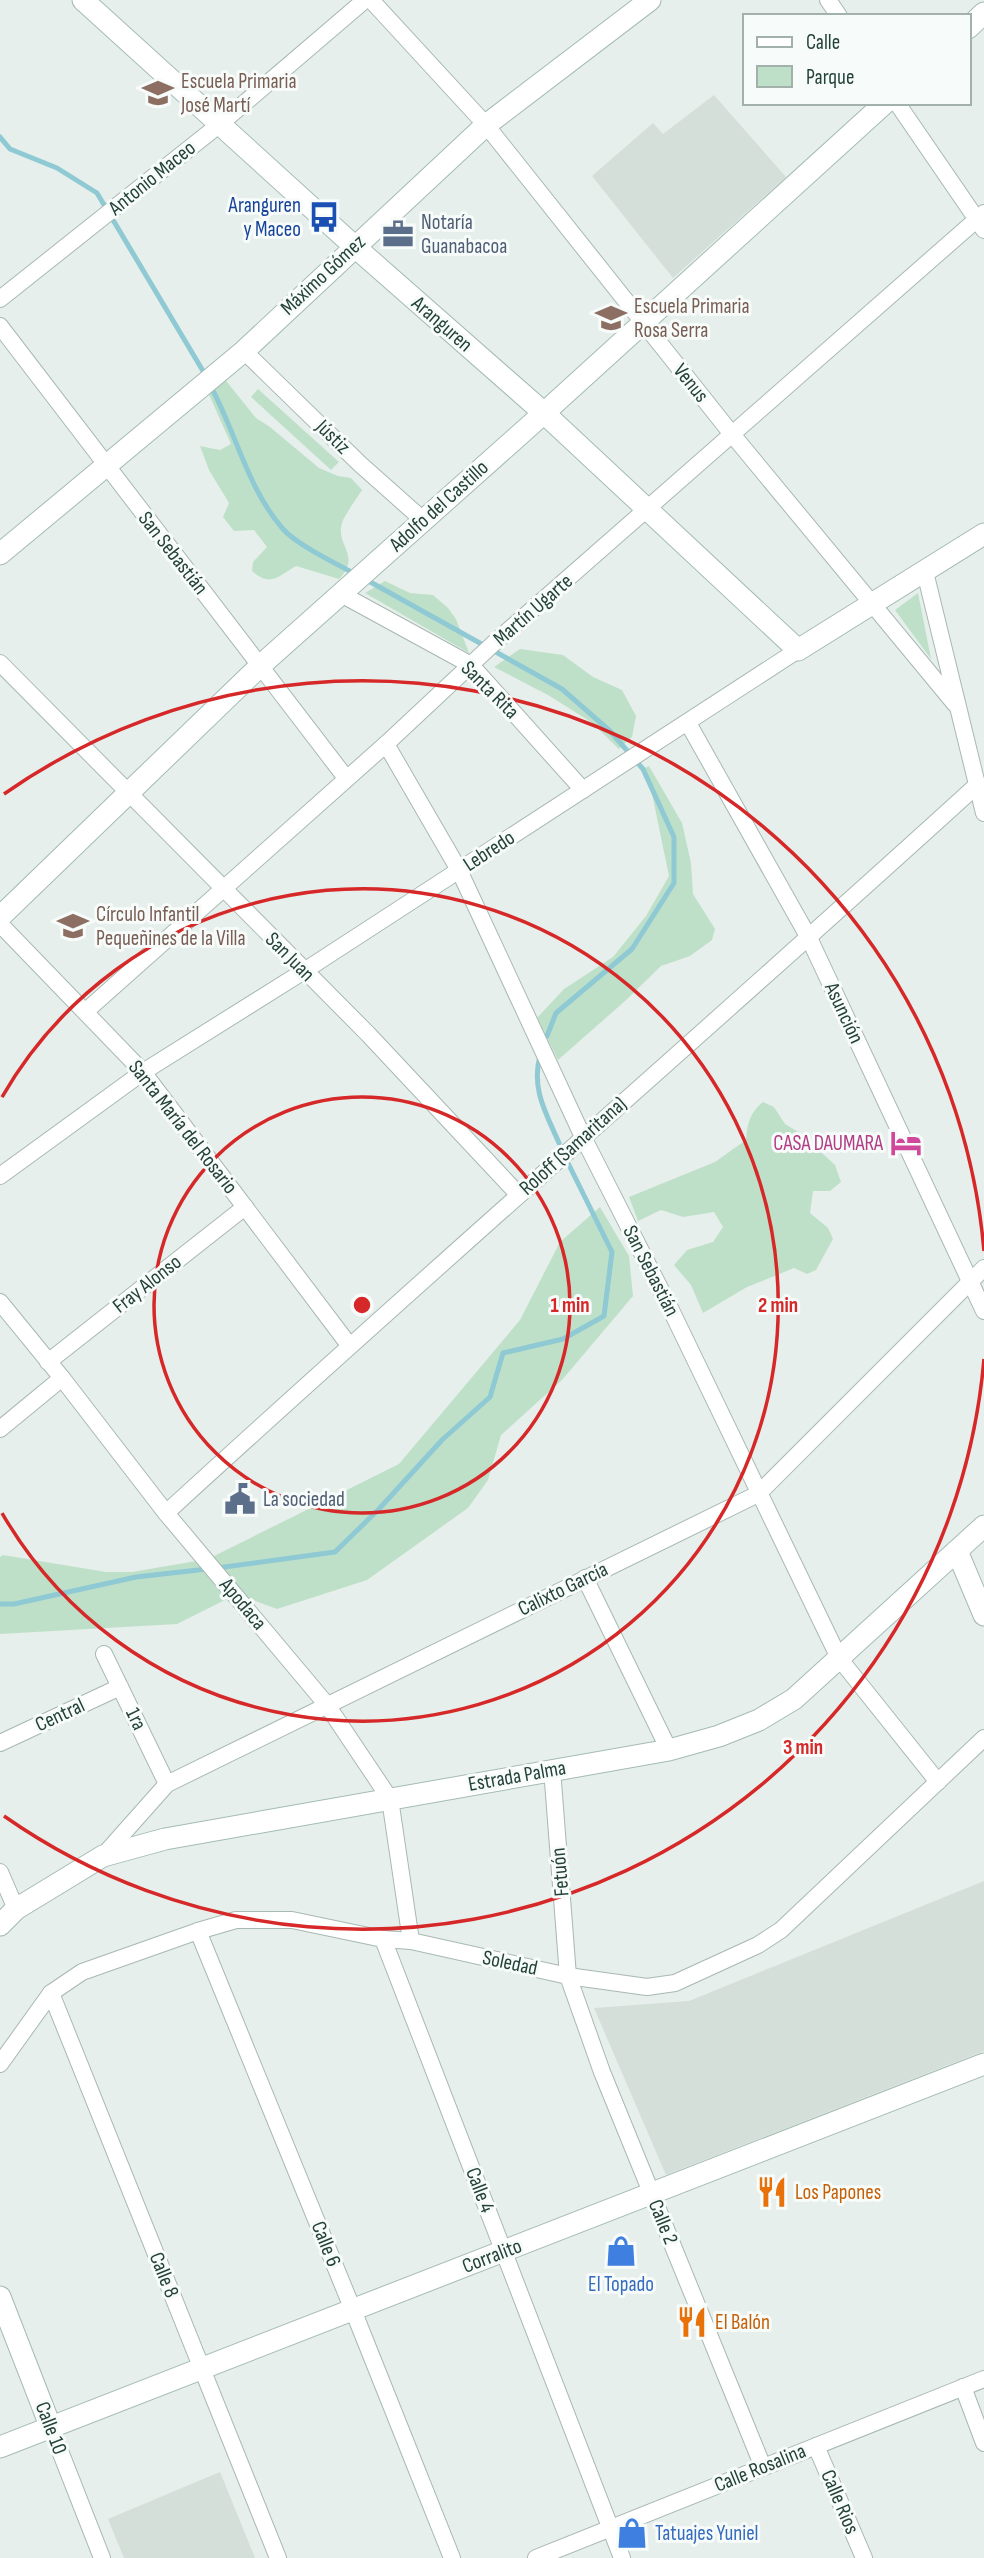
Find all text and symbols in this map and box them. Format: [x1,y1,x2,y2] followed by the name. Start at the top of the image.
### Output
[743,14,970,105] legend
[806,30,840,55] text: Calle
[806,65,854,90] text: Parque
[180,69,297,118] place label: Escuela Primaria José Martí
[141,76,175,110] school or university icon: Escuela Primaria José Martí
[103,135,200,221] street label: Antonio Maceo
[228,193,301,242] place label: Aranguren y Maceo
[307,200,341,234] bus stop icon: Aranguren y Maceo
[421,210,507,259] place label: Notaría Guanabacoa
[381,217,415,251] office icon: Notaría Guanabacoa
[276,229,371,320] street label: Máximo Gómez
[406,290,478,357] street label: Aranguren
[634,294,750,343] place label: Escuela Primaria Rosa Serra
[594,301,628,335] school or university icon: Escuela Primaria Rosa Serra
[668,359,714,407] street label: Venus
[310,414,356,460] street label: Jústiz
[384,455,494,558] street label: Adolfo del Castillo
[133,506,213,600] street label: San Sebastián
[488,569,578,651] street label: Martín Ugarte
[456,656,524,724] street label: Santa Rita
[459,825,519,877] street label: Lebredo
[96,902,246,951] place label: Círculo Infantil Pequeñines de la Villa
[56,909,90,943] school or university icon: Círculo Infantil Pequeñines de la Villa
[260,927,320,987] street label: San Juan
[819,978,869,1047] street label: Asunción
[123,1055,243,1199] street label: Santa María del Rosario
[514,1091,632,1201] street label: Roloff (Samaritana)
[889,1126,923,1160] hotel icon: CASA DAUMARA
[773,1131,884,1156] place label: CASA DAUMARA
[617,1221,685,1321] street label: San Sebastián
[108,1249,186,1319] street label: Fray Alonso
[350,1293,374,1317] centre of rings
[550,1293,590,1318] text: 1 min
[758,1293,798,1318] text: 2 min
[223,1482,257,1516] public building icon: La sociedad
[263,1487,345,1512] place label: La sociedad
[514,1557,612,1621] street label: Calixto García
[214,1572,272,1635] street label: Apodaca
[31,1693,89,1737] street label: Central
[120,1704,152,1734] street label: 1ra
[783,1735,823,1760] text: 3 min
[466,1755,568,1797] street label: Estrada Palma
[545,1847,575,1897] street label: Fetuón
[480,1945,540,1981] street label: Soledad
[460,2164,500,2216] street label: Calle 4
[755,2175,789,2209] restaurant icon: Los Papones
[795,2180,881,2205] place label: Los Papones
[643,2196,683,2248] street label: Calle 2
[306,2218,346,2270] street label: Calle 6
[459,2233,525,2279] street label: Corralito
[604,2234,638,2268] shop icon: El Topado
[144,2249,184,2301] street label: Calle 8
[588,2272,654,2297] place label: El Topado
[675,2305,709,2339] restaurant icon: El Balón
[715,2310,770,2335] place label: El Balón
[30,2398,72,2458] street label: Calle 10
[711,2438,809,2498] street label: Calle Rosalina
[815,2466,865,2538] street label: Calle Rios
[615,2516,649,2550] shop icon: Tatuajes Yuniel
[655,2521,759,2546] place label: Tatuajes Yuniel

